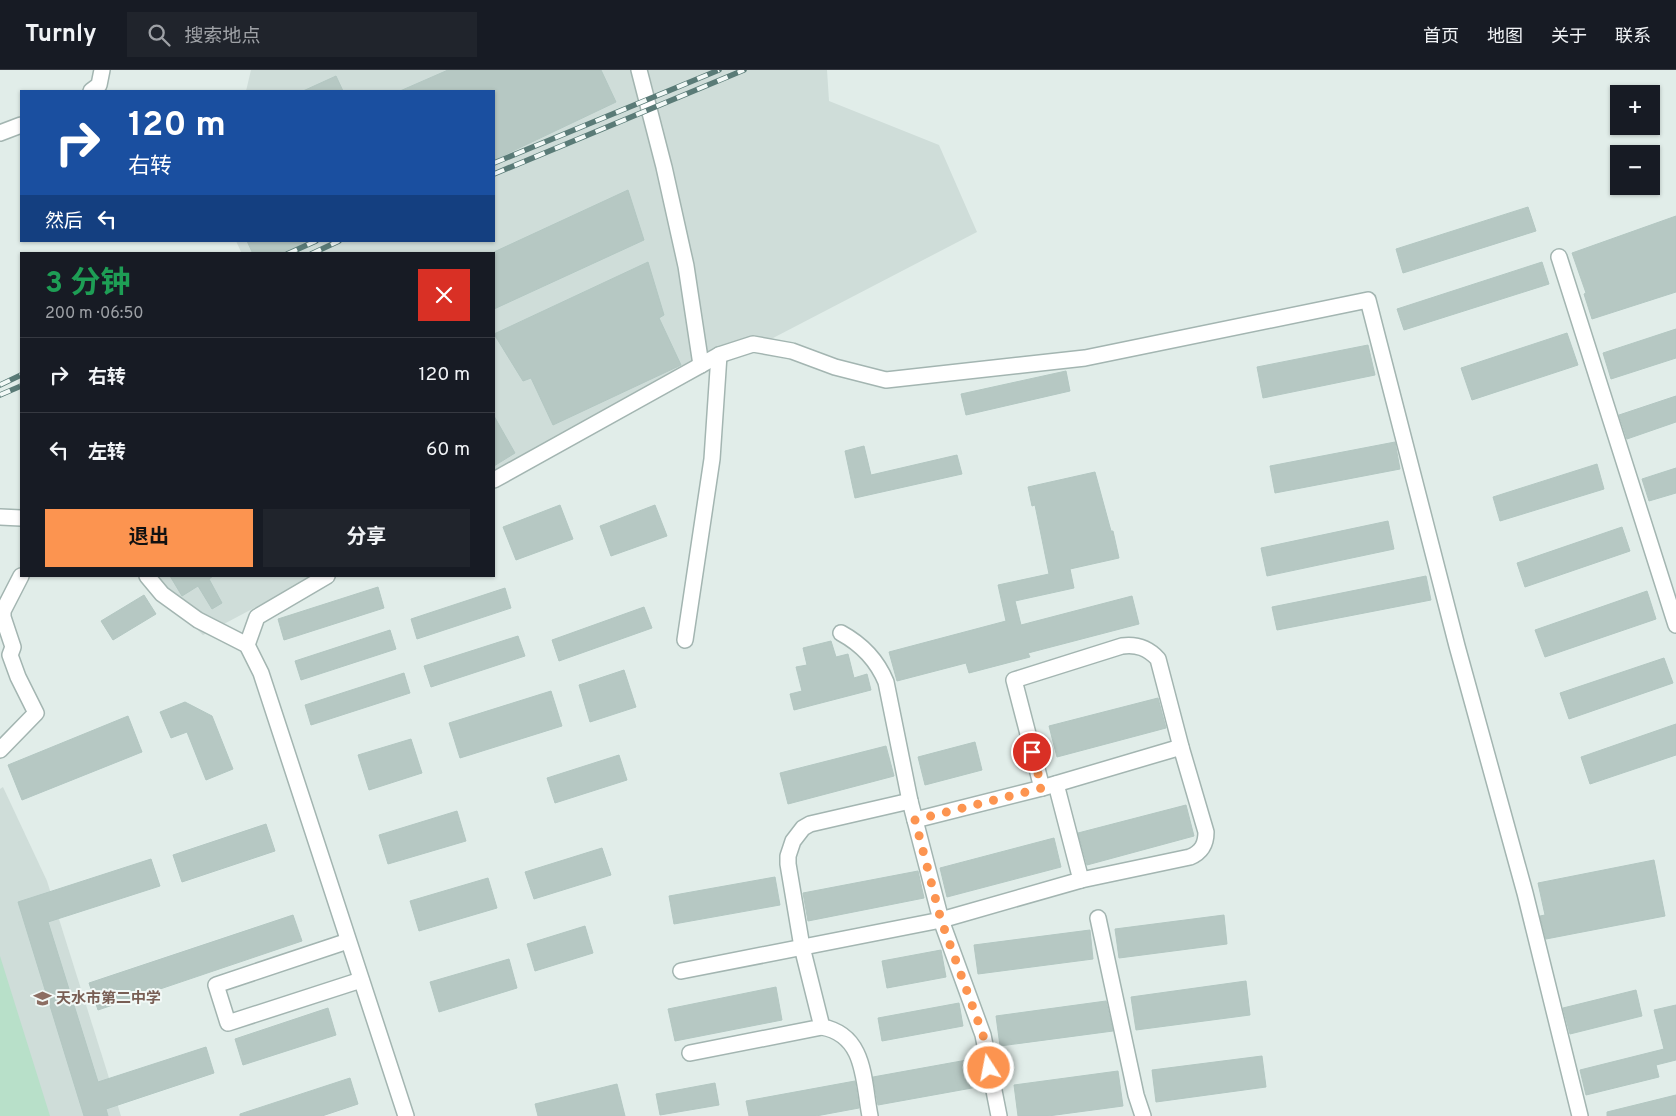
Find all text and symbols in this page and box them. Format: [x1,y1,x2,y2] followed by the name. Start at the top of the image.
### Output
[127,12,477,57] search box
[25,20,97,50] text: Turnly
[145,21,173,49] icon: search
[185,25,261,49] text: 搜索地点
[1423,26,1459,49] text: 首页
[1487,26,1523,49] text: 地图
[1551,26,1587,49] text: 关于
[1615,26,1651,49] text: 联系
[1610,85,1660,195] map controls
[1610,85,1660,135] button: +
[128,104,226,148] text: 120 m
[45,110,110,175] icon: right
[1610,145,1660,195] button: −
[128,154,172,181] text: 右转
[93,205,121,233] icon: left
[45,210,83,234] text: 然后
[45,266,131,303] text: 3 分钟
[418,269,470,321] button: close
[45,304,144,324] text: 200 m · 06:50
[45,361,73,389] icon: right
[419,363,470,387] text: 120 m
[88,366,126,390] text: 右转
[45,436,73,464] icon: left
[426,438,470,462] text: 60 m
[88,441,126,465] text: 左转
[45,509,253,567] button: 退出
[263,509,470,567] button: 分享
[1011,731,1053,773] pin
[1018,738,1046,766] icon: arrive
[32,988,52,1008] school or university icon: 天水市第二中学
[56,989,161,1009] place label: 天水市第二中学
[962,1041,1014,1093] position arrow

